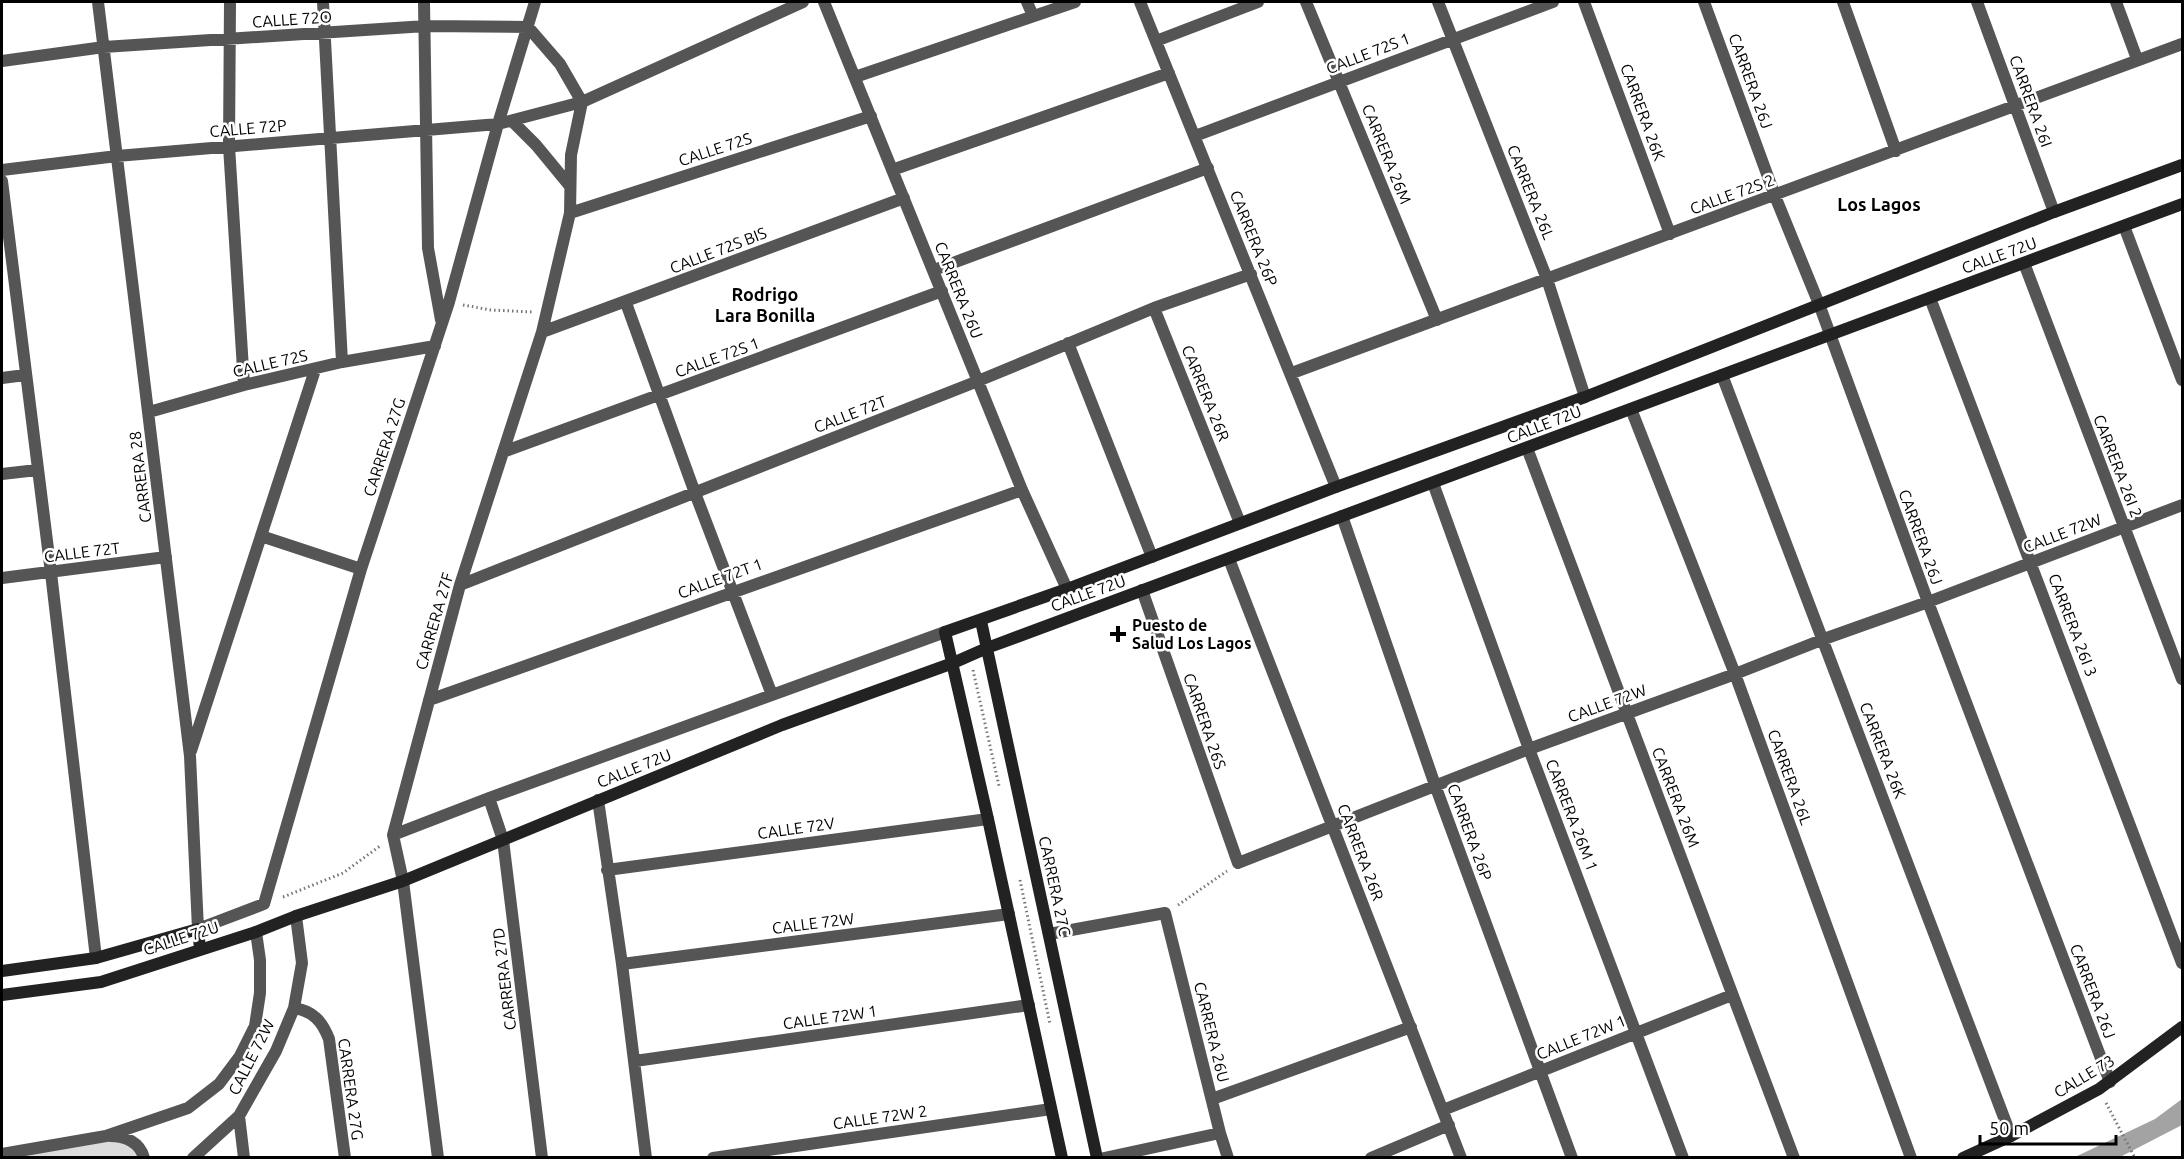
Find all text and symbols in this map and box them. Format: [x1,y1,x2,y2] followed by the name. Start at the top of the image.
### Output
[251,7,333,31] street label: CALLE 72O
[1323,29,1413,77] street label: CALLE 72S 1
[1725,31,1777,131] street label: CARRERA 26J
[2006,53,2056,149] street label: CARRERA 26I
[1617,61,1669,163] street label: CARRERA 26K
[1359,102,1415,206] street label: CARRERA 26M
[209,116,287,140] street label: CALLE 72P
[676,129,754,169] street label: CALLE 72S
[1504,142,1558,242] street label: CARRERA 26L
[1687,170,1777,218] street label: CALLE 72S 2
[1227,188,1281,288] street label: CARRERA 26P
[1837,194,1921,214] district label: Los Lagos
[667,223,769,277] street label: CALLE 72S BIS
[1959,233,2039,277] street label: CALLE 72U
[931,239,987,341] street label: CARRERA 26U
[715,284,815,325] district label: Rodrigo Lara Bonilla
[672,333,762,381] street label: CALLE 72S 1
[1179,342,1233,444] street label: CARRERA 26R
[231,346,309,380] street label: CALLE 72S
[811,392,889,436] street label: CALLE 72T
[360,395,408,499] street label: CARRERA 27G
[1504,402,1584,446] street label: CALLE 72U
[2090,412,2146,520] street label: CARRERA 26I 2
[125,430,155,524] street label: CARRERA 28
[1895,487,1947,587] street label: CARRERA 26J
[2020,510,2104,556] street label: CALLE 72W
[43,538,121,566] street label: CALLE 72T
[675,554,765,602] street label: CALLE 72T 1
[412,570,456,672] street label: CARRERA 27F
[1048,571,1128,615] street label: CALLE 72U
[2045,571,2101,679] street label: CARRERA 26I 3
[1132,616,1252,652] place label: Puesto de Salud Los Lagos
[1109,625,1127,643] marker: Puesto de Salud Los Lagos
[1180,671,1230,771] street label: CARRERA 26S
[1565,680,1649,726] street label: CALLE 72W
[1856,699,1910,801] street label: CARRERA 26K
[1764,727,1816,827] street label: CARRERA 26L
[1649,744,1703,850] street label: CARRERA 26M
[594,745,674,791] street label: CALLE 72U
[1542,756,1602,874] street label: CARRERA 26M 1
[1444,781,1496,883] street label: CARRERA 26P
[1334,801,1388,903] street label: CARRERA 26R
[756,814,836,842] street label: CALLE 72V
[1036,834,1074,938] street label: CARRERA 27C
[771,909,855,937] street label: CALLE 72W
[141,917,221,959] street label: CALLE 72U
[489,927,519,1031] street label: CARRERA 27D
[2067,941,2119,1041] street label: CARRERA 26J
[1191,980,1233,1084] street label: CARRERA 26U
[782,1001,878,1033] street label: CALLE 72W 1
[1534,1011,1628,1063] street label: CALLE 72W 1
[224,1016,278,1098] street label: CALLE 72W
[335,1037,367,1141] street label: CARRERA 27G
[2050,1051,2118,1101] street label: CALLE 73
[832,1101,928,1133] street label: CALLE 72W 2
[1980,1108,2116,1146] scale bar
[1989,1118,2029,1138] text: 50 m

